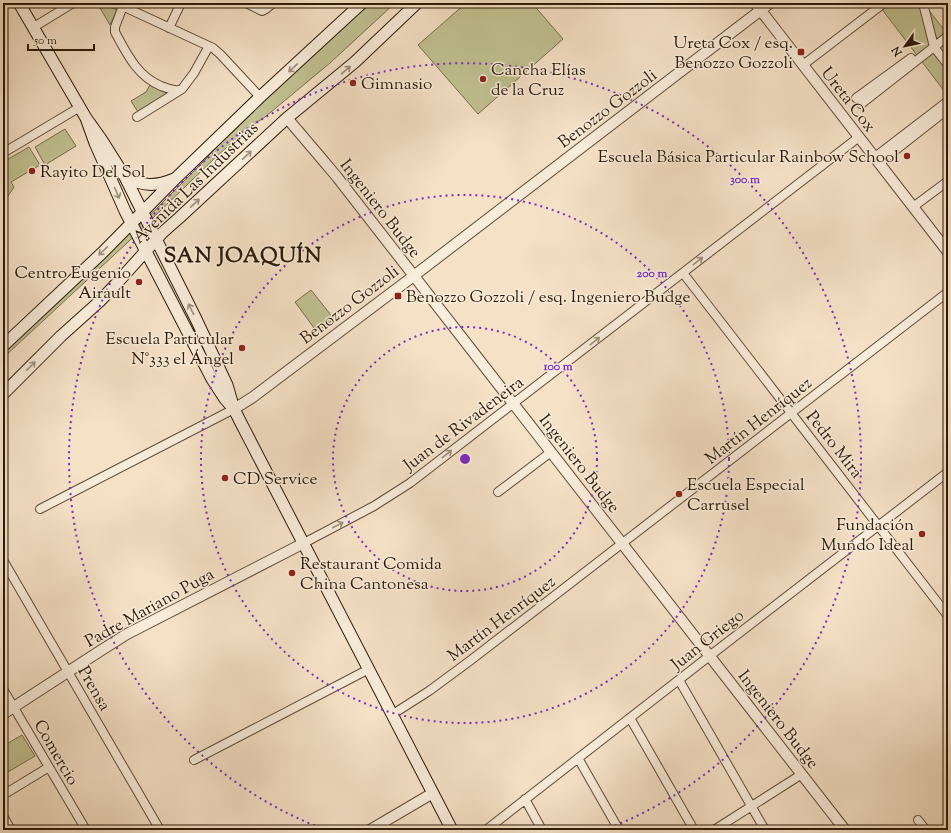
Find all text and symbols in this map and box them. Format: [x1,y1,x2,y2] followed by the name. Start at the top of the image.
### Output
[28,26,94,52] scale bar
[885,26,925,66] north arrow
[33,32,57,50] text: 50 m
[673,32,793,76] place label: Ureta Cox / esq. Benozzo Gozzoli
[888,43,907,60] text: N
[796,47,806,57] marker: Ureta Cox / esq. Benozzo Gozzoli
[491,59,586,103] place label: Cancha Elías de la Cruz
[814,62,881,138] street label: Ureta Cox
[288,63,298,72] one-way arrow
[554,64,663,155] street label: Benozzo Gozzoli
[340,65,351,74] one-way arrow
[361,73,432,97] place label: Gimnasio
[478,74,488,84] marker: Cancha Elías de la Cruz
[348,78,358,88] marker: Gimnasio
[128,117,265,250] street label: Avenida Las Industrias
[598,146,899,170] place label: Escuela Básica Particular Rainbow School
[242,150,252,159] one-way arrow
[902,151,912,161] marker: Escuela Básica Particular Rainbow School
[333,155,426,264] street label: Ingeniero Budge
[40,161,146,185] place label: Rayito Del Sol
[27,166,37,176] marker: Rayito Del Sol
[730,171,760,189] text: 300 m
[114,186,121,198] one-way arrow
[190,198,200,208] one-way arrow
[164,242,322,272] district label: SAN JOAQUÍN
[98,246,108,256] one-way arrow
[692,257,703,265] one-way arrow
[296,260,405,351] street label: Benozzo Gozzoli
[15,262,131,306] place label: Centro Eugenio Airault
[637,265,667,283] text: 200 m
[134,277,144,287] marker: Centro Eugenio Airault
[406,286,690,310] place label: Benozzo Gozzoli / esq. Ingeniero Budge
[393,291,403,301] marker: Benozzo Gozzoli / esq. Ingeniero Budge
[187,303,194,315] one-way arrow
[105,328,235,372] place label: Escuela Particular N°333 el Ángel
[589,336,600,345] one-way arrow
[237,343,247,353] marker: Escuela Particular N°333 el Ángel
[542,358,573,376] text: 100 m
[26,361,36,371] one-way arrow
[398,371,529,478] street label: Juan de Rivadeneira
[701,372,818,471] street label: Martín Henríquez
[799,406,868,484] street label: Pedro Mira
[532,410,625,519] street label: Ingeniero Budge
[442,450,453,458] one-way arrow
[458,452,472,466] centre of rings
[233,468,318,492] place label: CD Service
[220,473,230,483] marker: CD Service
[687,474,805,518] place label: Escuela Especial Carrusel
[674,489,684,499] marker: Escuela Especial Carrusel
[821,514,914,558] place label: Fundación Mundo Ideal
[332,520,344,528] one-way arrow
[917,529,927,539] marker: Fundación Mundo Ideal
[300,553,442,597] place label: Restaurant Comida China Cantonesa
[81,563,219,654] street label: Padre Mariano Puga
[287,568,297,578] marker: Restaurant Comida China Cantonesa
[443,571,561,668] street label: Martín Henríquez
[666,604,750,677] street label: Juan Griego
[71,662,116,716] street label: Prensa
[731,666,824,775] street label: Ingeniero Budge
[27,716,84,790] street label: Comercio

